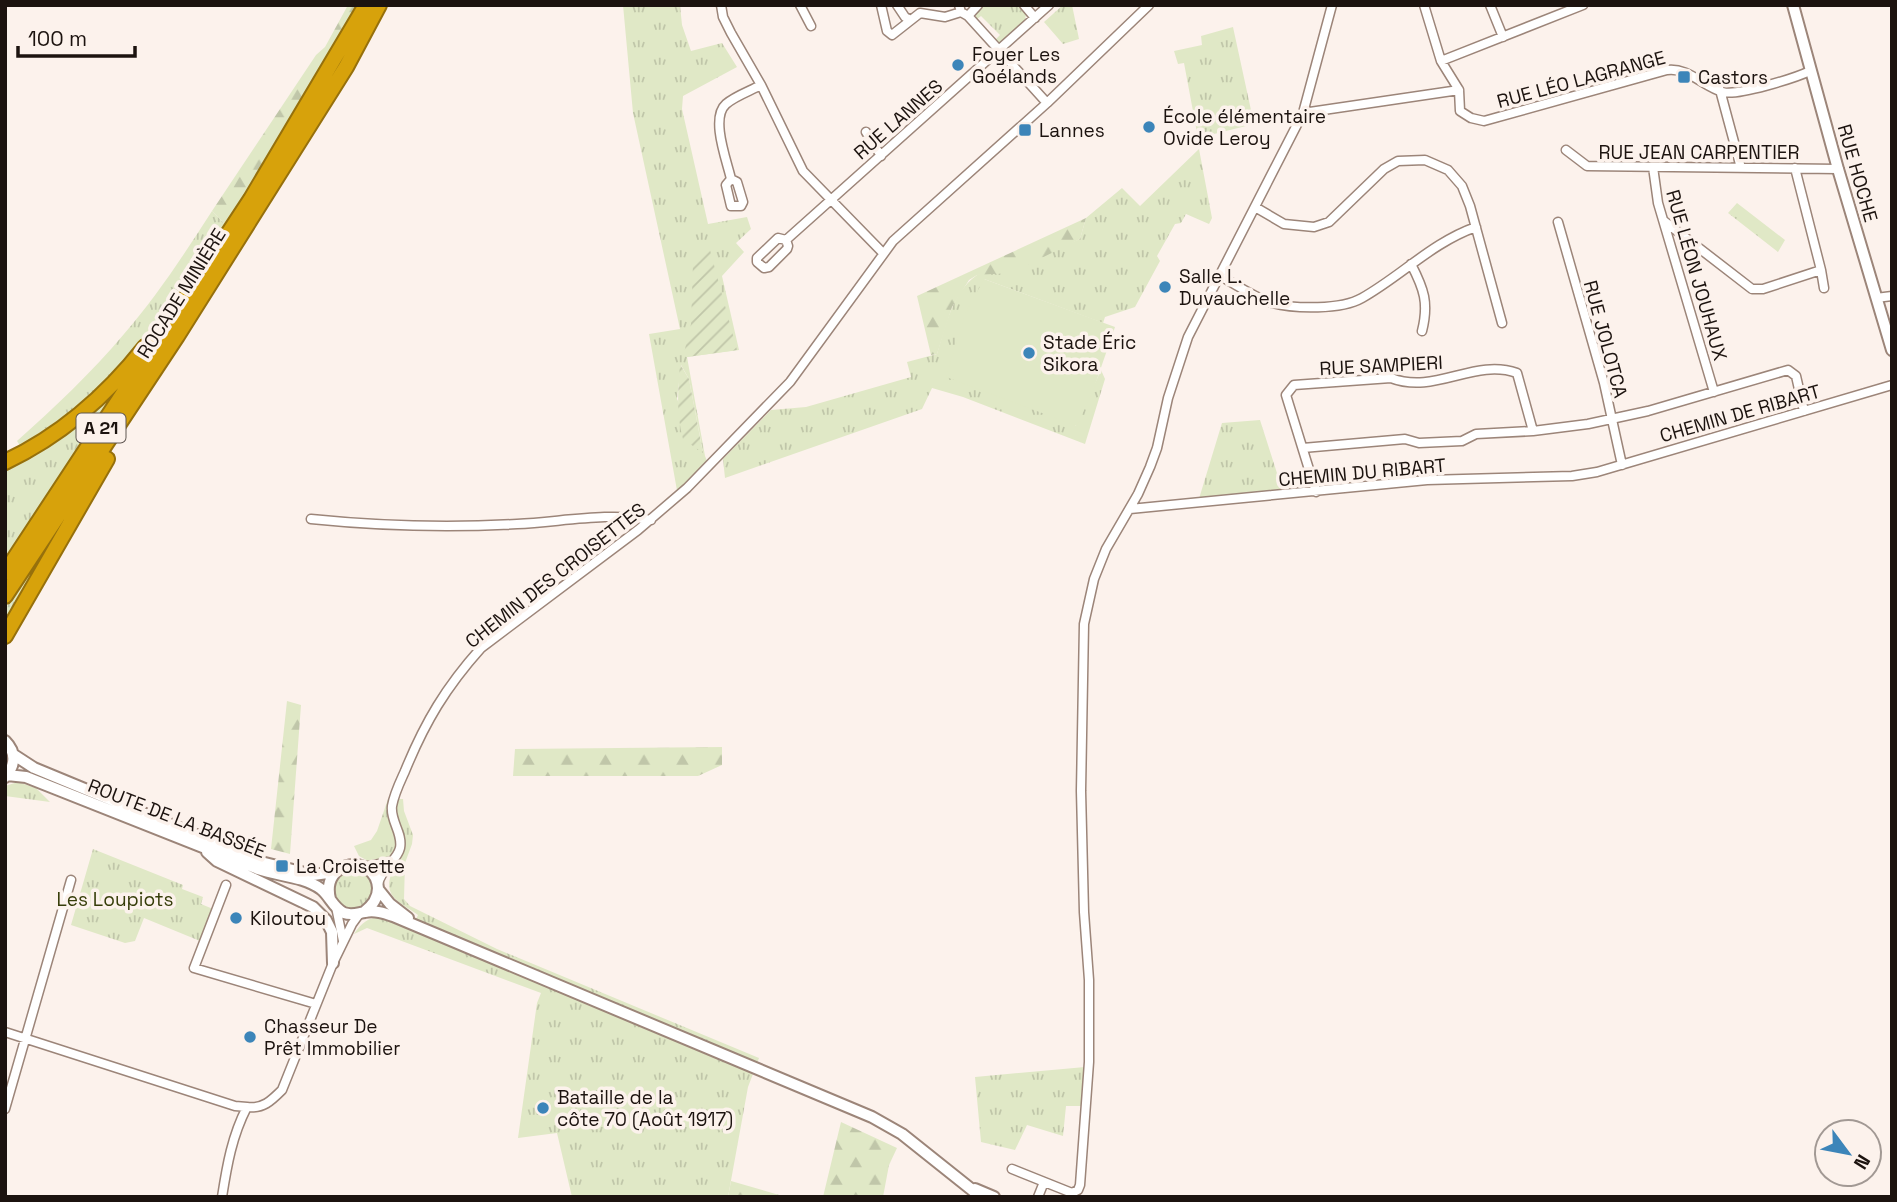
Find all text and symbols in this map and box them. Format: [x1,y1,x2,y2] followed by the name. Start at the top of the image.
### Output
[18,14,135,58] scale bar
[28,25,87,52] text: 100 m
[972,42,1060,89] place label: Foyer Les Goélands
[1494,45,1668,114] street label: RUE LÉO LAGRANGE
[950,57,966,73] marker: Foyer Les Goélands
[1698,65,1768,90] place label: Castors
[1676,69,1692,85] marker: Castors
[849,74,948,165] street label: RUE LANNES
[1163,104,1326,151] place label: École élémentaire Ovide Leroy
[1039,118,1105,143] place label: Lannes
[1141,119,1157,135] marker: École élémentaire Ovide Leroy
[1832,121,1883,225] street label: RUE HOCHE
[1017,122,1033,138] marker: Lannes
[1599,140,1799,165] street label: RUE JEAN CARPENTIER
[1660,187,1733,364] street label: RUE LÉON JOUHAUX
[131,224,231,363] street label: ROCADE MINIÈRE
[1179,264,1290,311] place label: Salle L. Duvauchelle
[1578,278,1633,401] street label: RUE JOLOTCA
[1157,279,1173,295] marker: Salle L. Duvauchelle
[1043,330,1136,377] place label: Stade Éric Sikora
[1021,345,1037,361] marker: Stade Éric Sikora
[1319,350,1443,381] street label: RUE SAMPIERI
[1657,379,1823,448] street label: CHEMIN DE RIBART
[76,414,126,442] road number: A 21
[1277,453,1447,492] street label: CHEMIN DU RIBART
[460,497,651,654] street label: CHEMIN DES CROISETTES
[84,773,269,864] street label: ROUTE DE LA BASSÉE
[296,854,405,879] place label: La Croisette
[274,858,290,874] marker: La Croisette
[56,887,174,912] park label: Les Loupiots
[250,906,326,931] place label: Kiloutou
[228,910,244,926] marker: Kiloutou
[264,1014,400,1061] place label: Chasseur De Prêt Immobilier
[242,1029,258,1045] marker: Chasseur De Prêt Immobilier
[557,1085,733,1132] place label: Bataille de la côte 70 (Août 1917)
[535,1100,551,1116] marker: Bataille de la côte 70 (Août 1917)
[1813,1118,1883,1188] north arrow
[1848,1150,1876,1174] text: N

